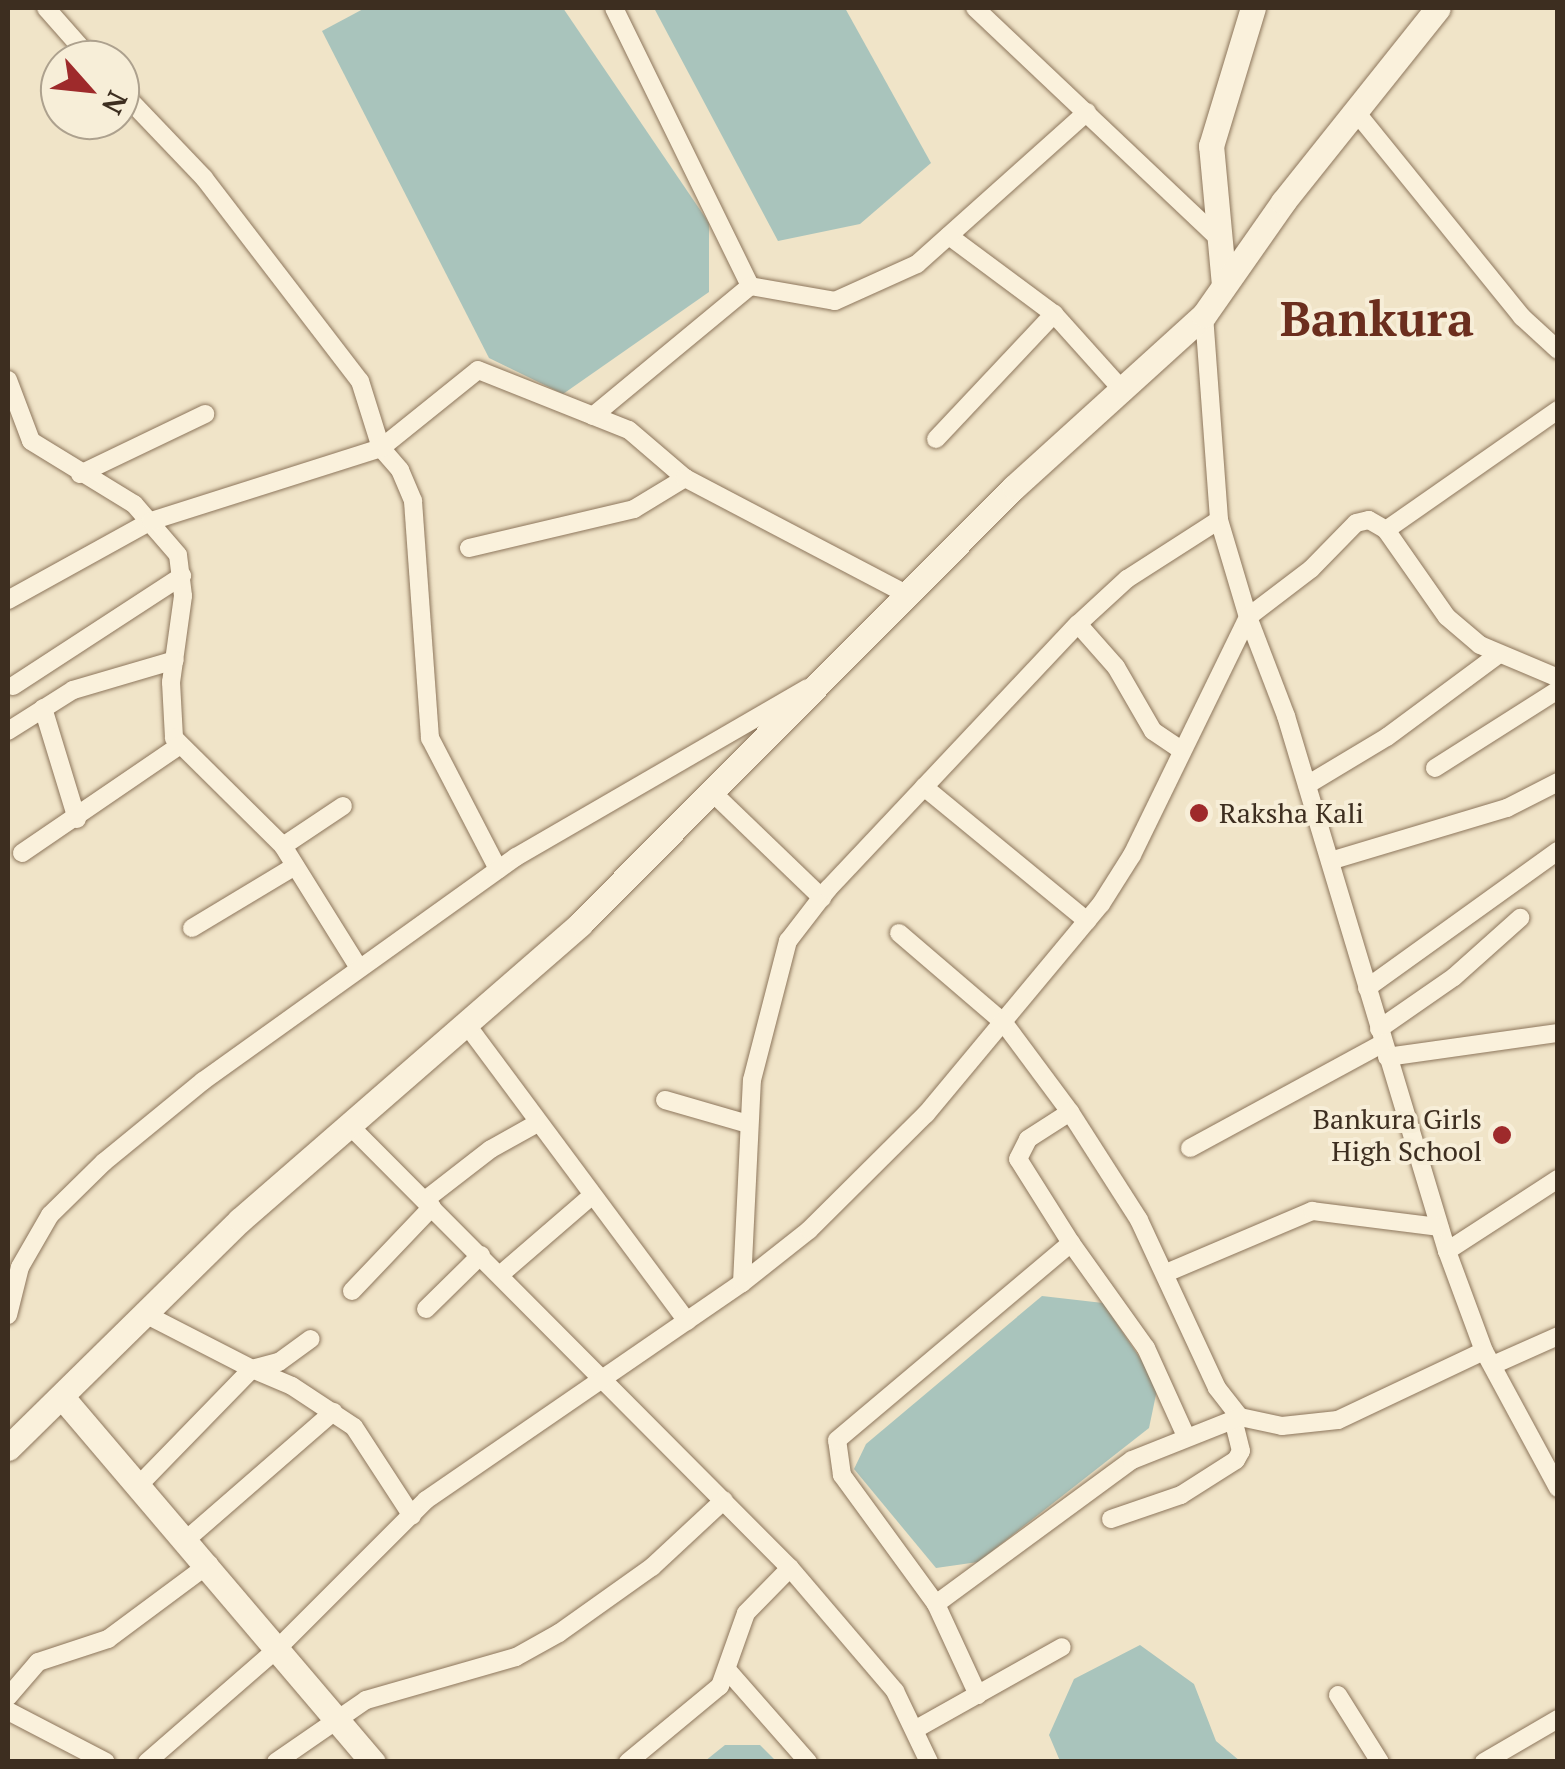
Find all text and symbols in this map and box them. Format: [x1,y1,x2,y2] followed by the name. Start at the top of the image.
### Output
[40,40,140,140] north arrow
[94,85,137,121] text: N
[1280,290,1474,348] district label: Bankura
[1219,796,1364,830] place label: Raksha Kali
[1188,802,1210,824] marker: Raksha Kali
[1313,1102,1482,1168] place label: Bankura Girls High School
[1491,1124,1513,1146] marker: Bankura Girls High School

